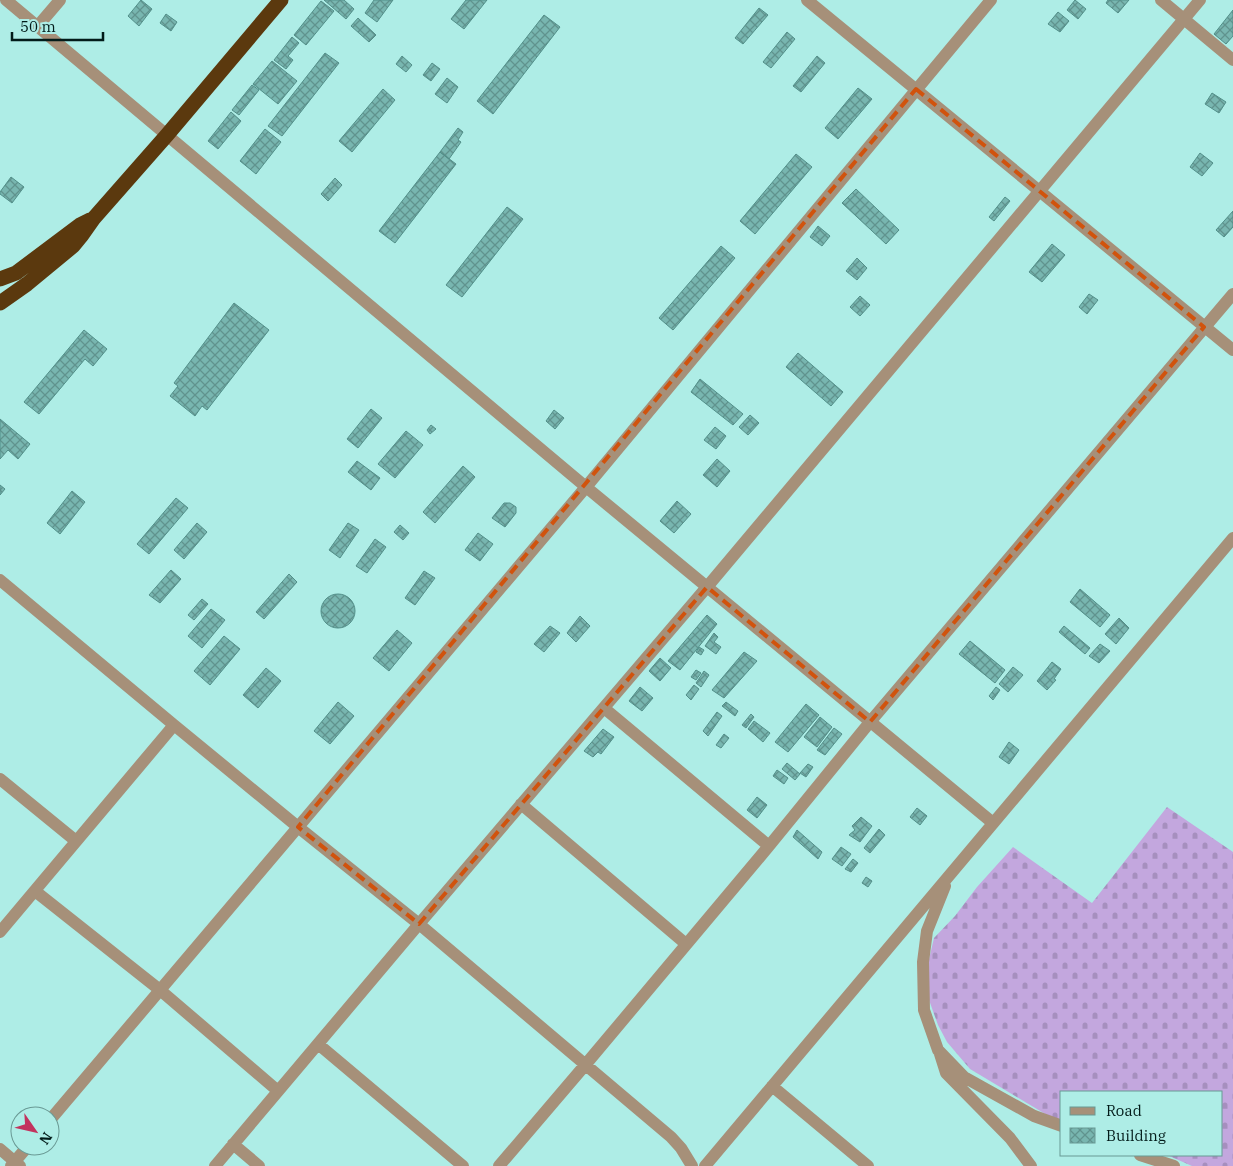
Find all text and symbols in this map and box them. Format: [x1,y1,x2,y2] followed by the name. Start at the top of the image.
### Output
[12,10,104,42] scale bar
[20,17,56,36] text: 50 m
[1060,1091,1223,1156] legend
[1106,1101,1142,1120] text: Road
[10,1106,60,1156] north arrow
[1106,1126,1166,1145] text: Building
[35,1129,56,1148] text: N

